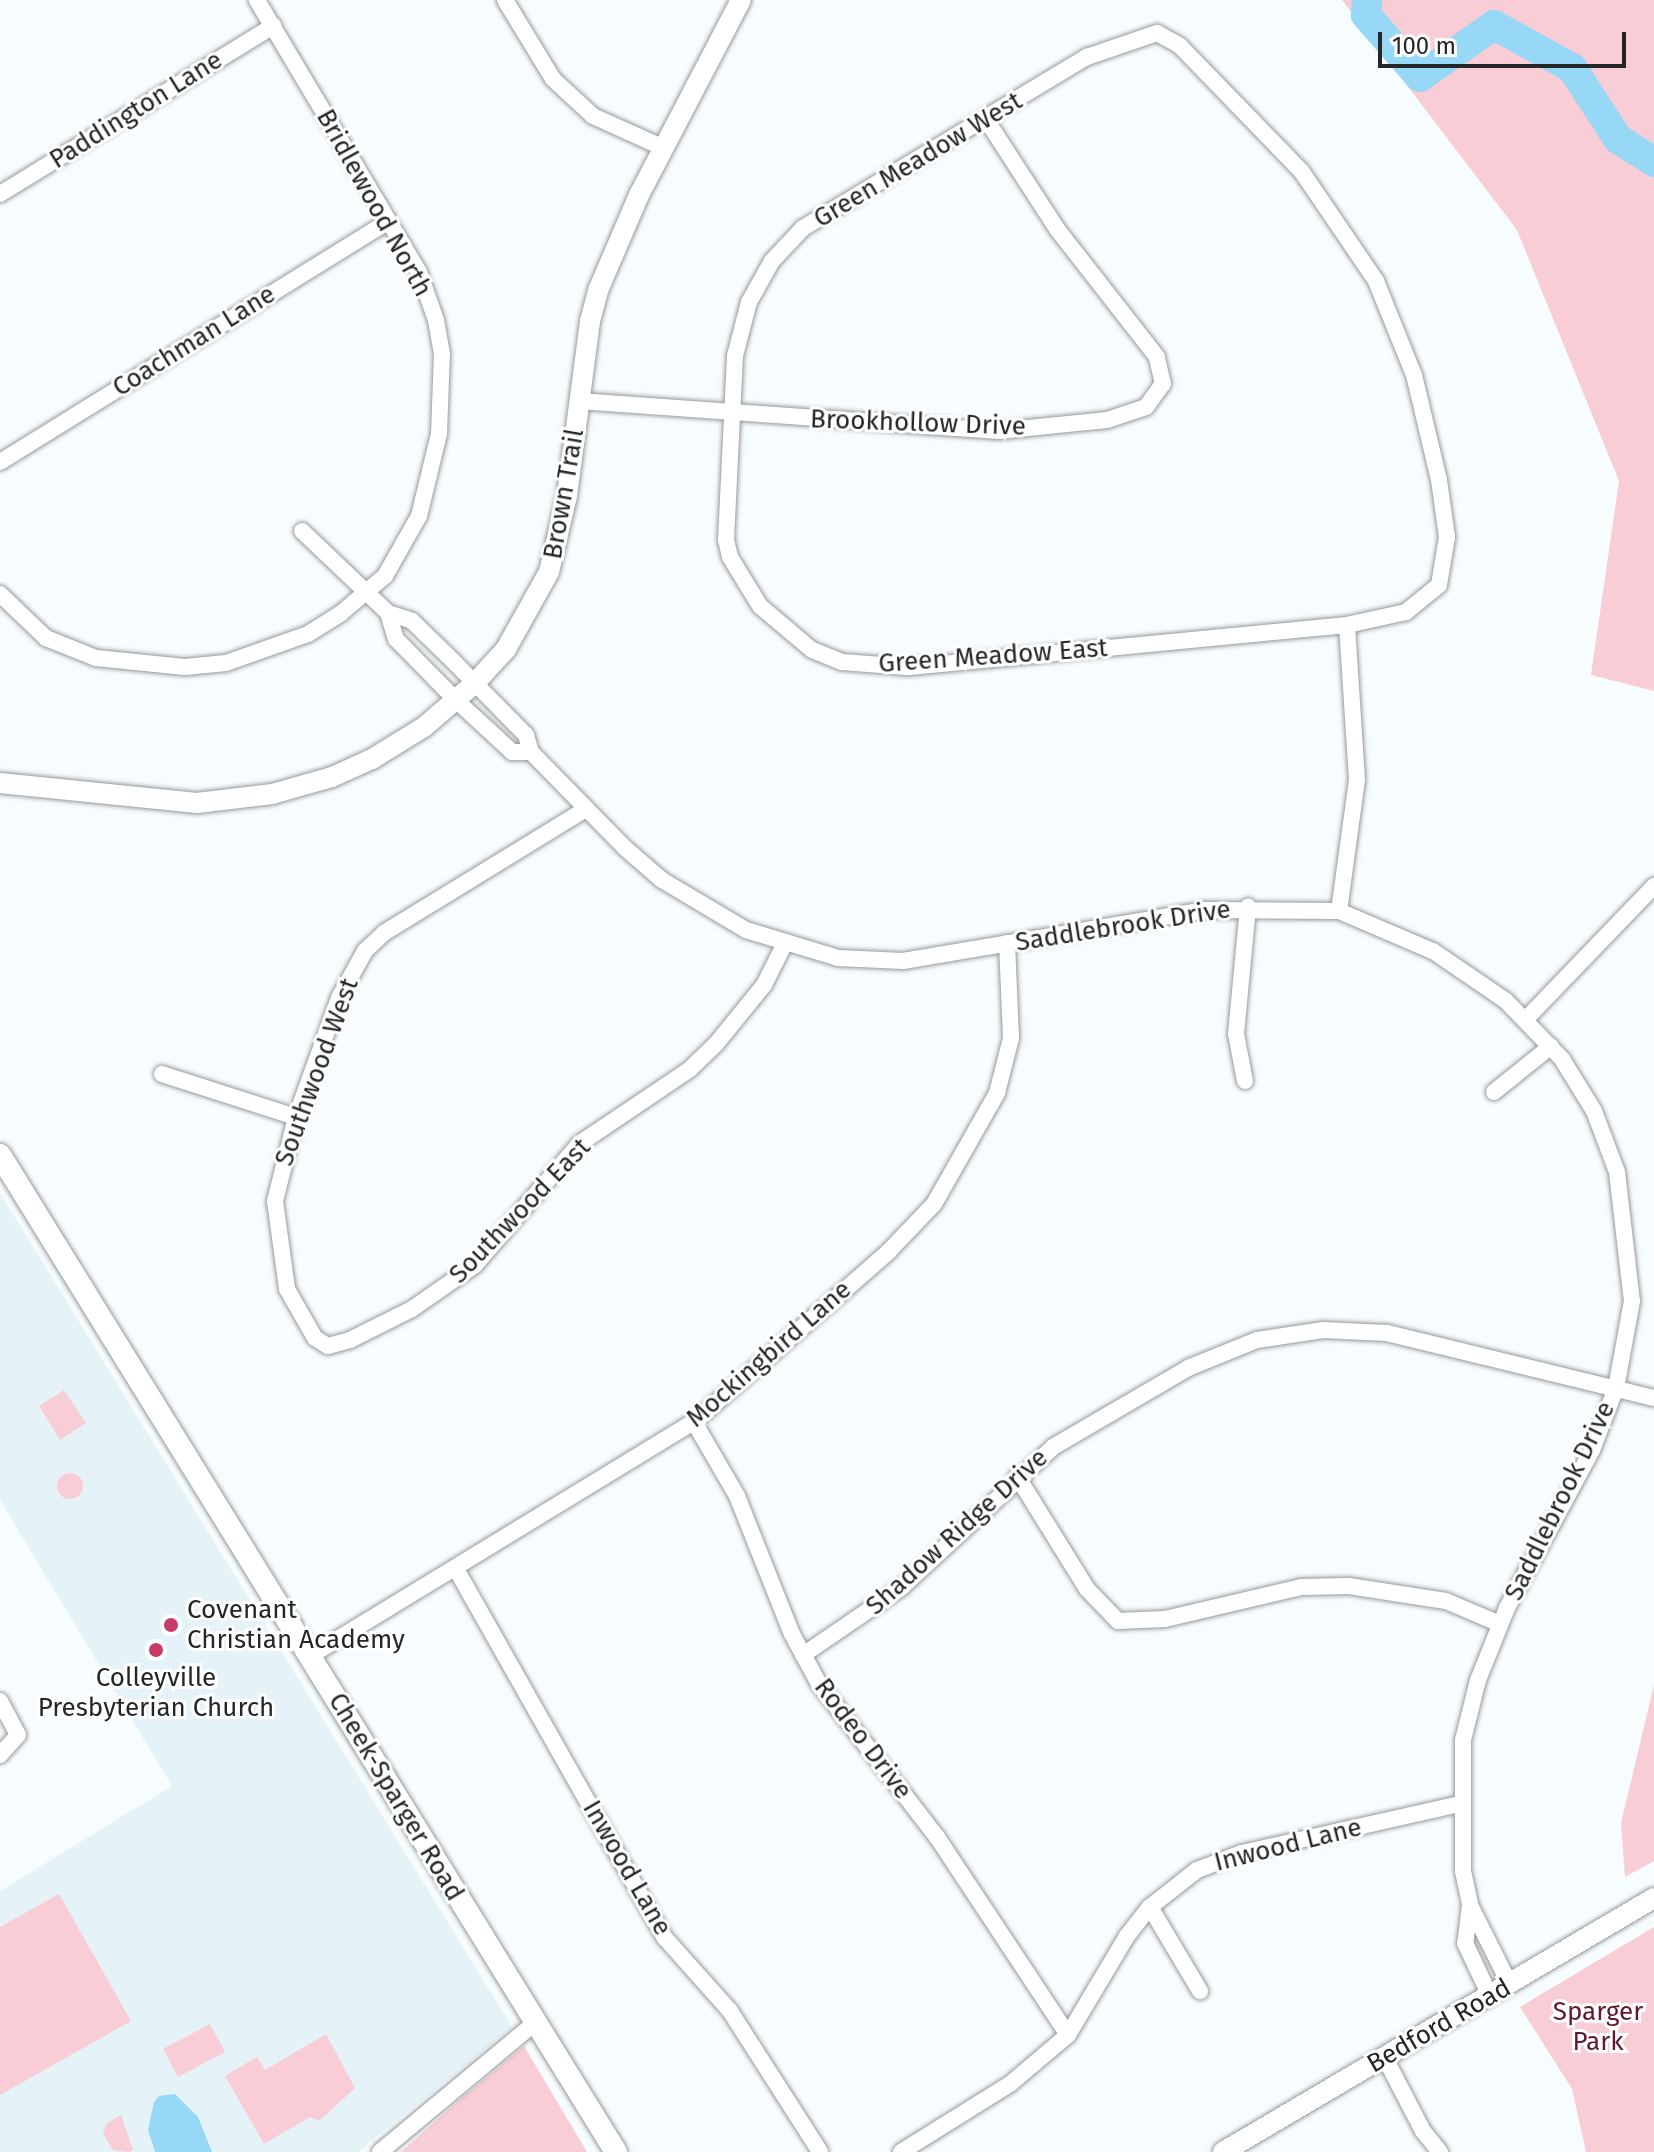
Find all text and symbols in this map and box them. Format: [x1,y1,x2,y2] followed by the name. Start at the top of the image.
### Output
[1382,16,1630,66] scale bar
[1392,32,1456,60] text: 100 m
[44,44,228,176] street label: Paddington Lane
[808,85,1028,235] street label: Green Meadow West
[310,104,438,302] street label: Bridlewood North
[107,279,281,403] street label: Coachman Lane
[810,404,1026,442] street label: Brookhollow Drive
[537,426,591,562] street label: Brown Trail
[877,632,1109,680] street label: Green Meadow East
[1013,894,1233,958] street label: Saddlebrook Drive
[269,974,365,1170] street label: Southwood West
[443,1132,597,1290] street label: Southwood East
[680,1274,858,1434] street label: Mockingbird Lane
[1498,1397,1622,1605] street label: Saddlebrook Drive
[860,1442,1054,1622] street label: Shadow Ridge Drive
[187,1594,405,1656] place label: Covenant Christian Academy
[162,1616,180,1634] marker: Covenant Christian Academy
[147,1641,165,1659] marker: Colleyville Presbyterian Church
[38,1662,274,1724] place label: Colleyville Presbyterian Church
[807,1672,919,1806] street label: Rodeo Drive
[322,1687,470,1907] street label: Cheek-Sparger Road
[576,1795,678,1941] street label: Inwood Lane
[1211,1812,1365,1878] street label: Inwood Lane
[1362,1972,1516,2080] street label: Bedford Road
[1553,1996,1643,2058] park label: Sparger Park

